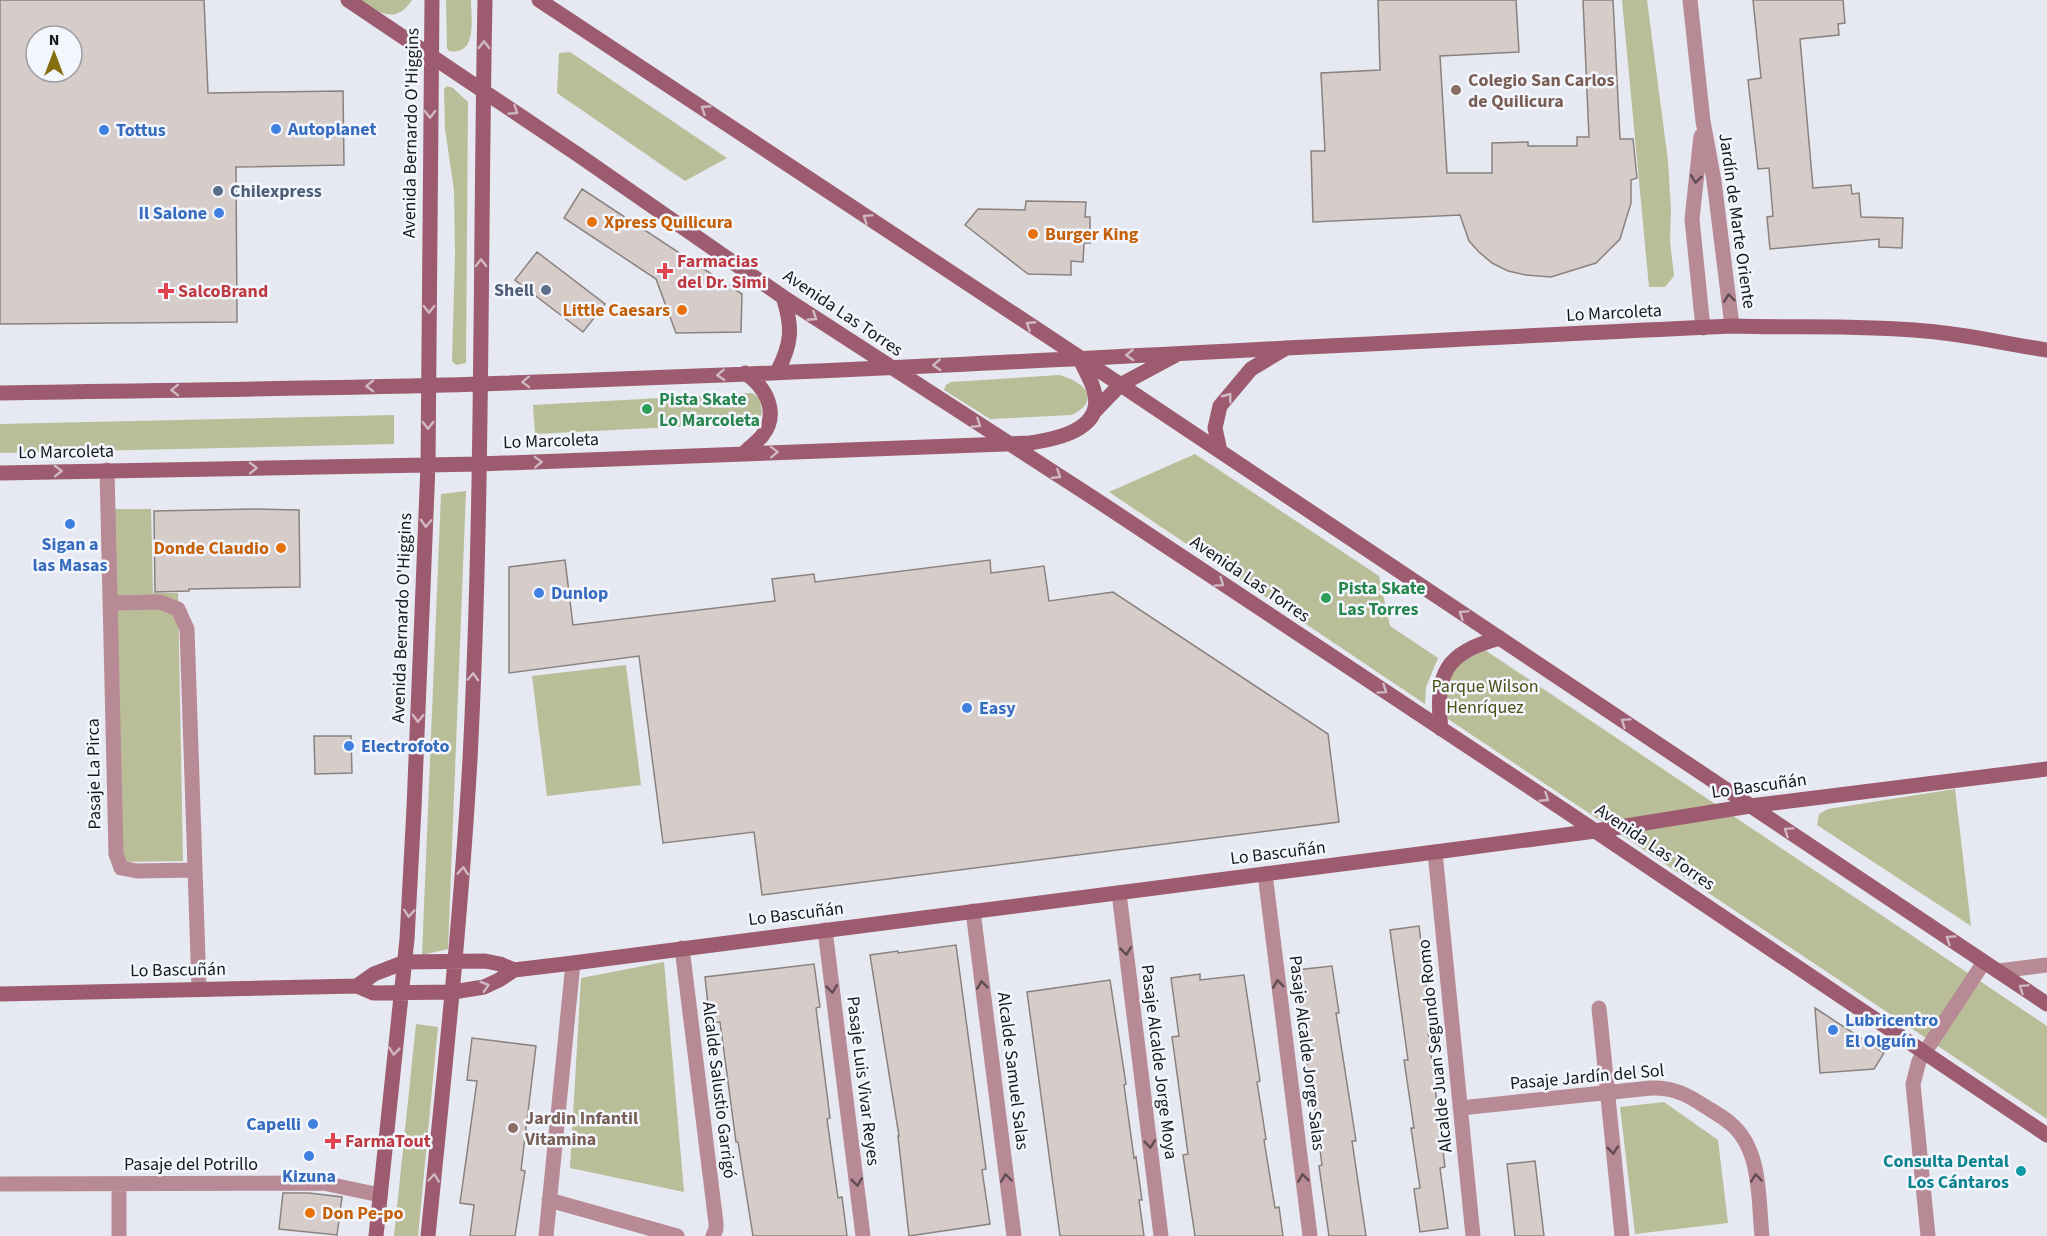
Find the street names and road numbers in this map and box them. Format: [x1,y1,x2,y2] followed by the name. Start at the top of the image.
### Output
[397,28,425,238] street label: Avenida Bernardo O'Higgins
[1712,132,1762,310] street label: Jardín de Marte Oriente
[778,264,908,362] street label: Avenida Las Torres
[1566,298,1662,328] street label: Lo Marcoleta
[503,427,599,455] street label: Lo Marcoleta
[18,439,114,465] street label: Lo Marcoleta
[386,512,418,724] street label: Avenida Bernardo O'Higgins
[1185,530,1315,628] street label: Avenida Las Torres
[81,718,107,830] street label: Pasaje La Pirca
[1710,767,1808,805] street label: Lo Bascuñán
[1590,798,1720,896] street label: Avenida Las Torres
[1229,835,1327,871] street label: Lo Bascuñán
[747,896,845,932] street label: Lo Bascuñán
[1411,938,1459,1154] street label: Alcalde Juan Segundo Romo
[1283,954,1331,1152] street label: Pasaje Alcalde Jorge Salas
[130,957,226,983] street label: Lo Bascuñán
[1135,963,1183,1161] street label: Pasaje Alcalde Jorge Moya
[991,991,1035,1151] street label: Alcalde Samuel Salas
[840,995,886,1167] street label: Pasaje Luis Vivar Reyes
[696,1000,742,1180] street label: Alcalde Salustio Garrigó
[1509,1058,1665,1096] street label: Pasaje Jardín del Sol
[124,1152,258,1177] street label: Pasaje del Potrillo

